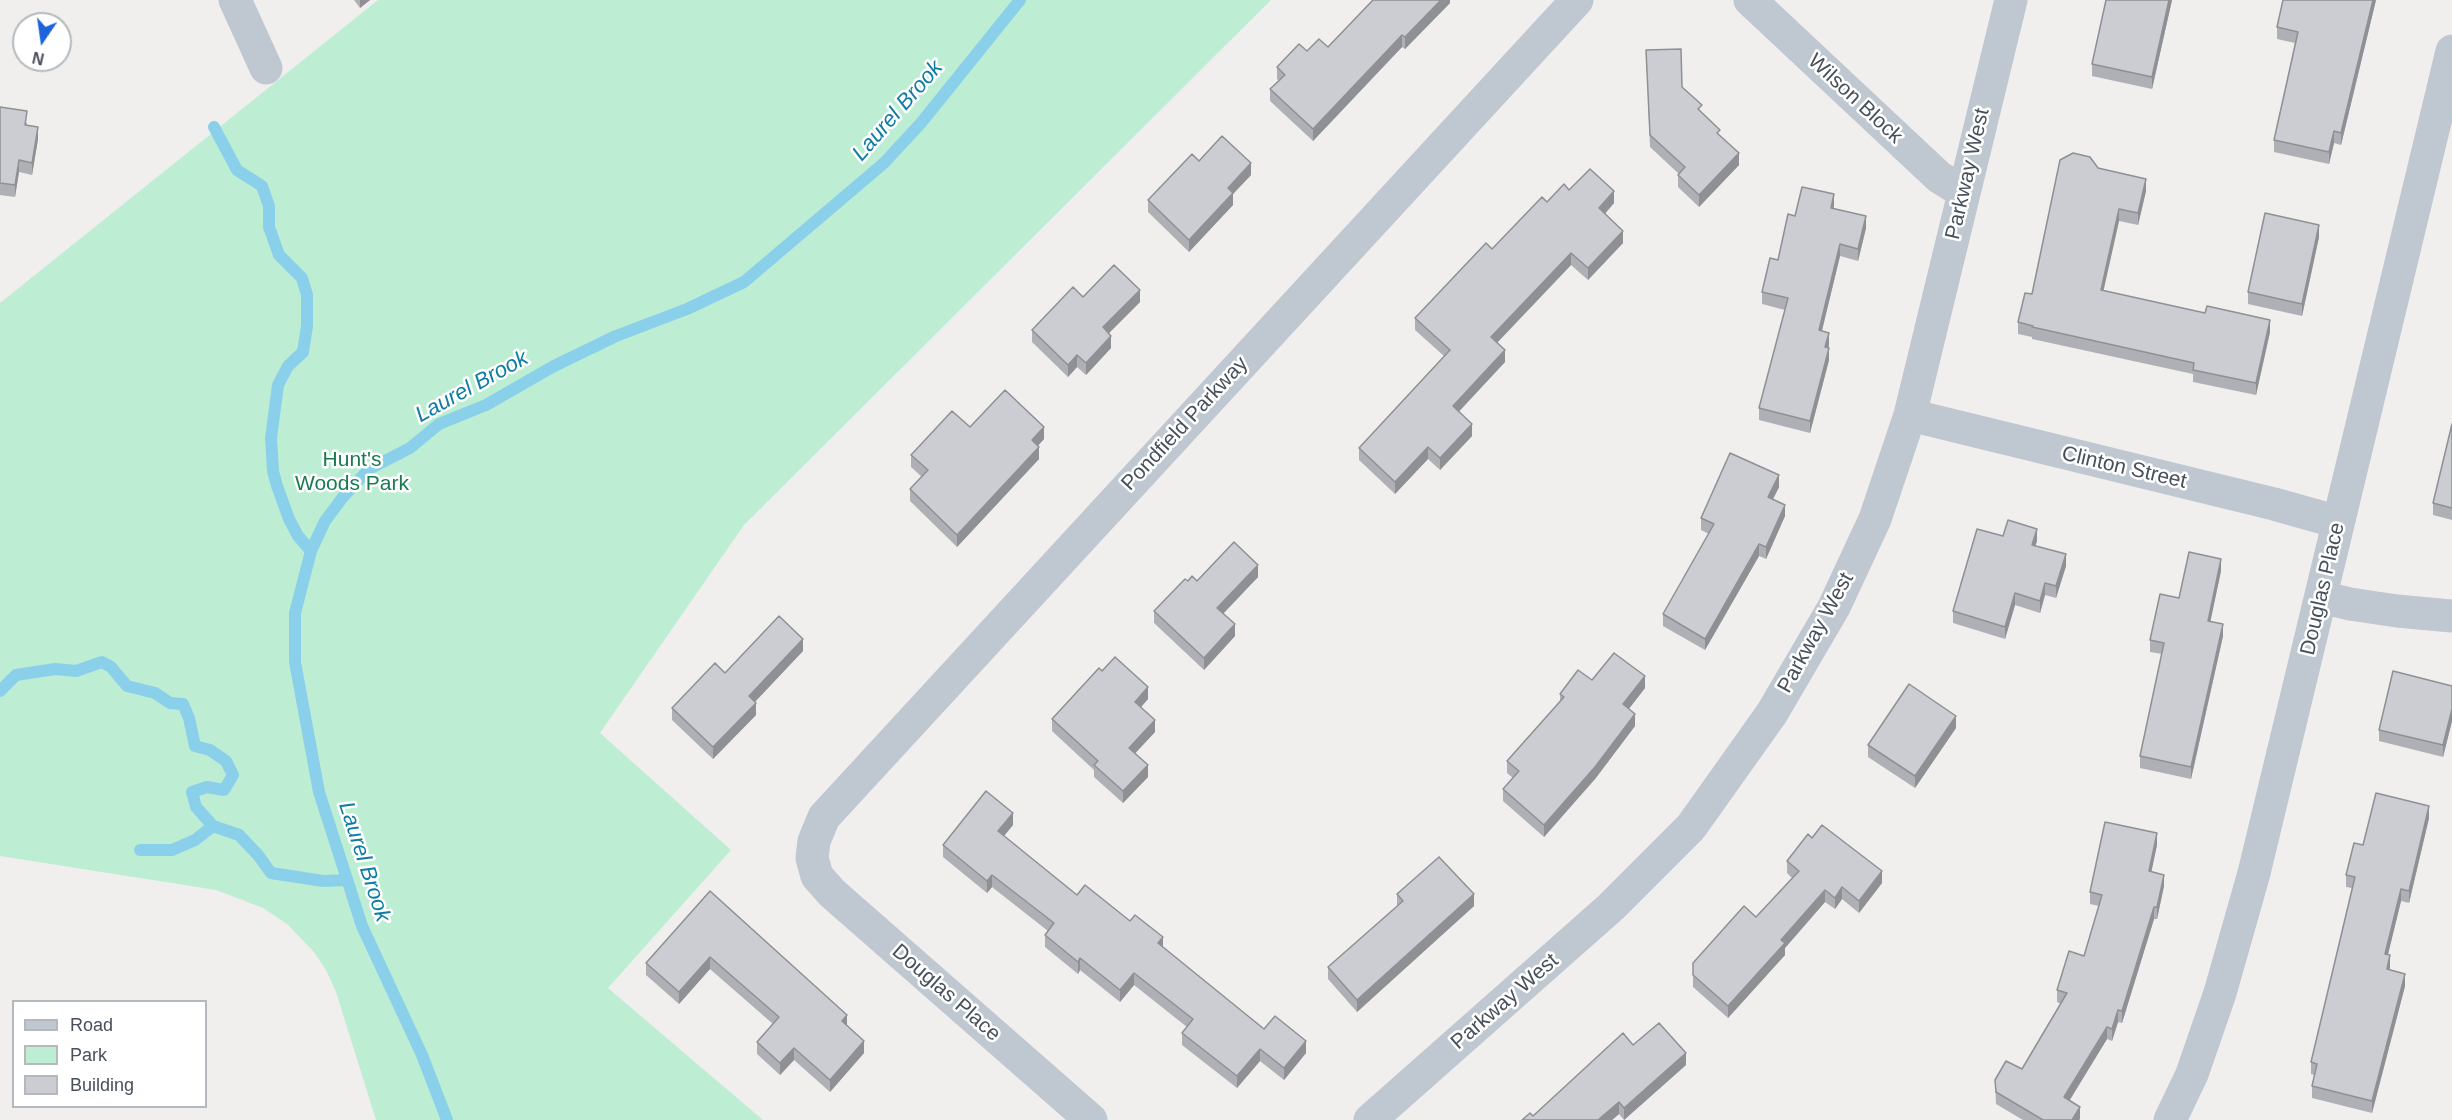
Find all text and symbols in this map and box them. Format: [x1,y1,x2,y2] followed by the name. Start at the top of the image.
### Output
[12,12,72,72] north arrow
[31,48,46,68] text: N
[1802,49,1908,149] street label: Wilson Block
[847,55,949,167] water label: Laurel Brook
[1941,106,1995,242] street label: Parkway West
[411,345,533,429] water label: Laurel Brook
[1116,352,1254,496] street label: Pondfield Parkway
[2059,441,2189,495] street label: Clinton Street
[295,447,409,497] park label: Hunt's Woods Park
[2295,520,2351,658] street label: Douglas Place
[1773,568,1859,698] street label: Parkway West
[332,799,396,925] water label: Laurel Brook
[887,939,1005,1047] street label: Douglas Place
[1446,949,1564,1055] street label: Parkway West
[12,1000,207,1108] legend
[70,1015,113,1035] text: Road
[70,1045,107,1065] text: Park
[70,1075,134,1095] text: Building

